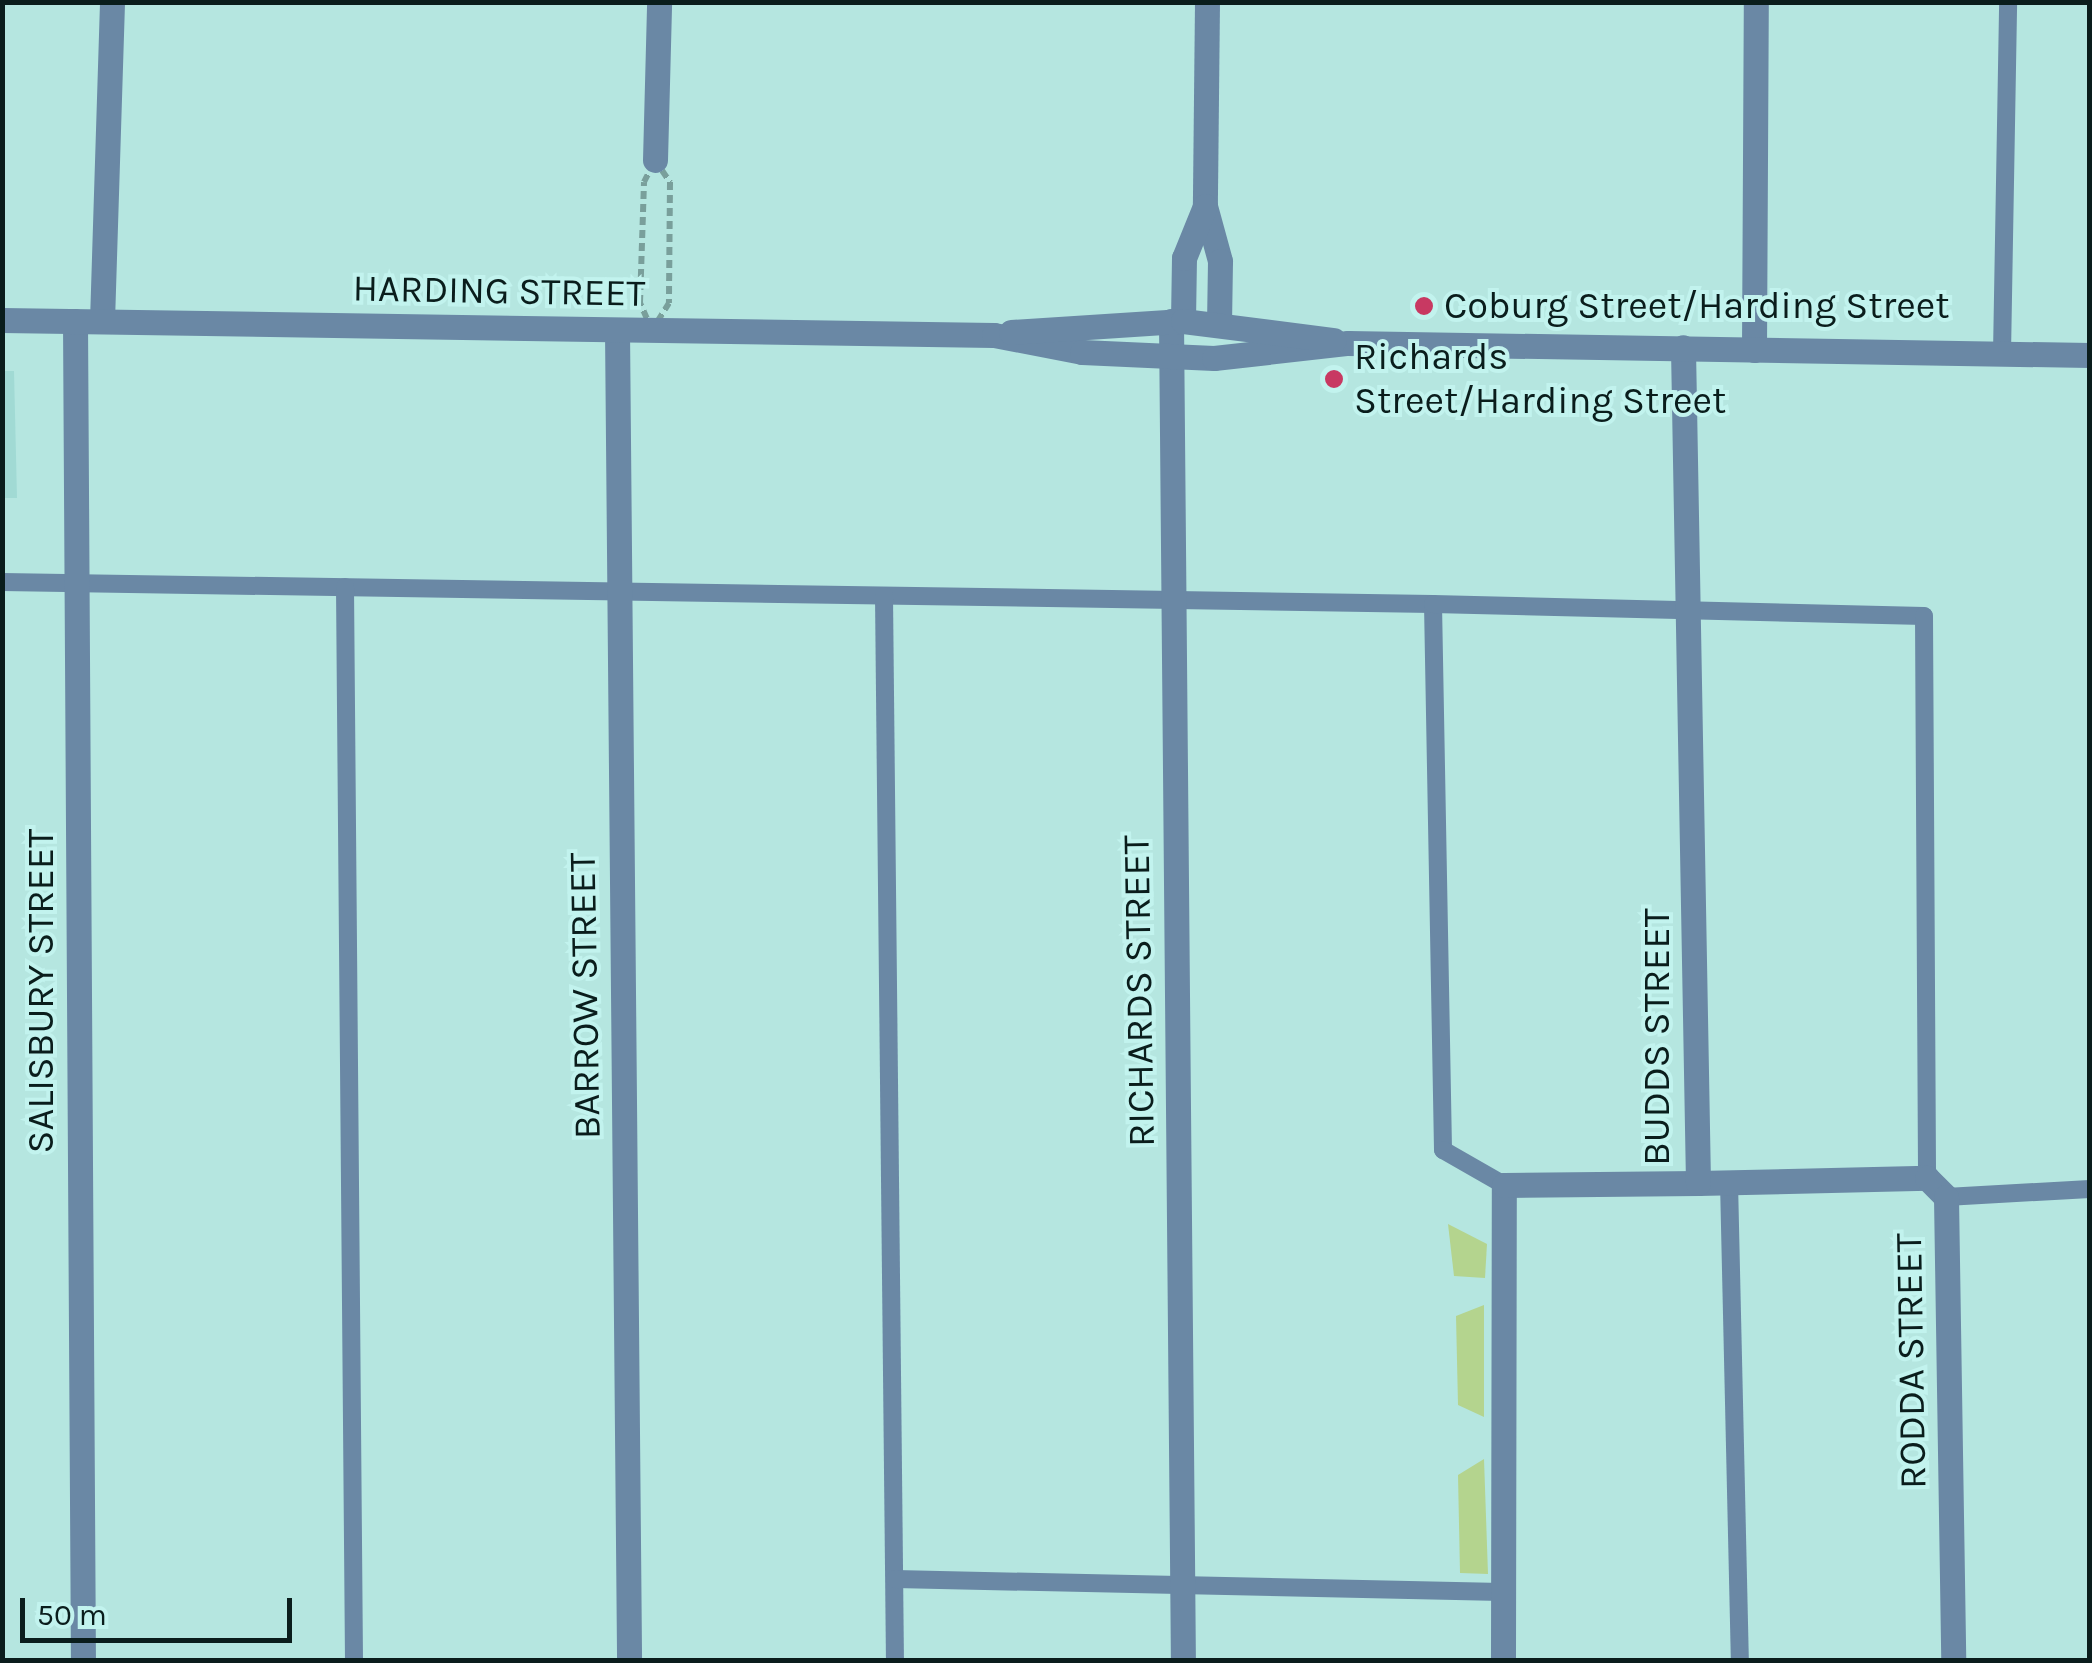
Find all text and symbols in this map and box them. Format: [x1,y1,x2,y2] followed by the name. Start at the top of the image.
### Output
[352,266,646,316] street label: HARDING STREET
[1444,283,1950,329] place label: Coburg Street/Harding Street
[1413,295,1435,317] marker: Coburg Street/Harding Street
[1354,334,1726,424] place label: Richards Street/Harding Street
[1323,368,1345,390] marker: Richards Street/Harding Street
[18,829,64,1153] street label: SALISBURY STREET
[1113,835,1165,1147] street label: RICHARDS STREET
[560,852,610,1140] street label: BARROW STREET
[1634,908,1680,1166] street label: BUDDS STREET
[1886,1233,1936,1489] street label: RODDA STREET
[25,1578,298,1640] scale bar
[37,1597,107,1633] text: 50 m

